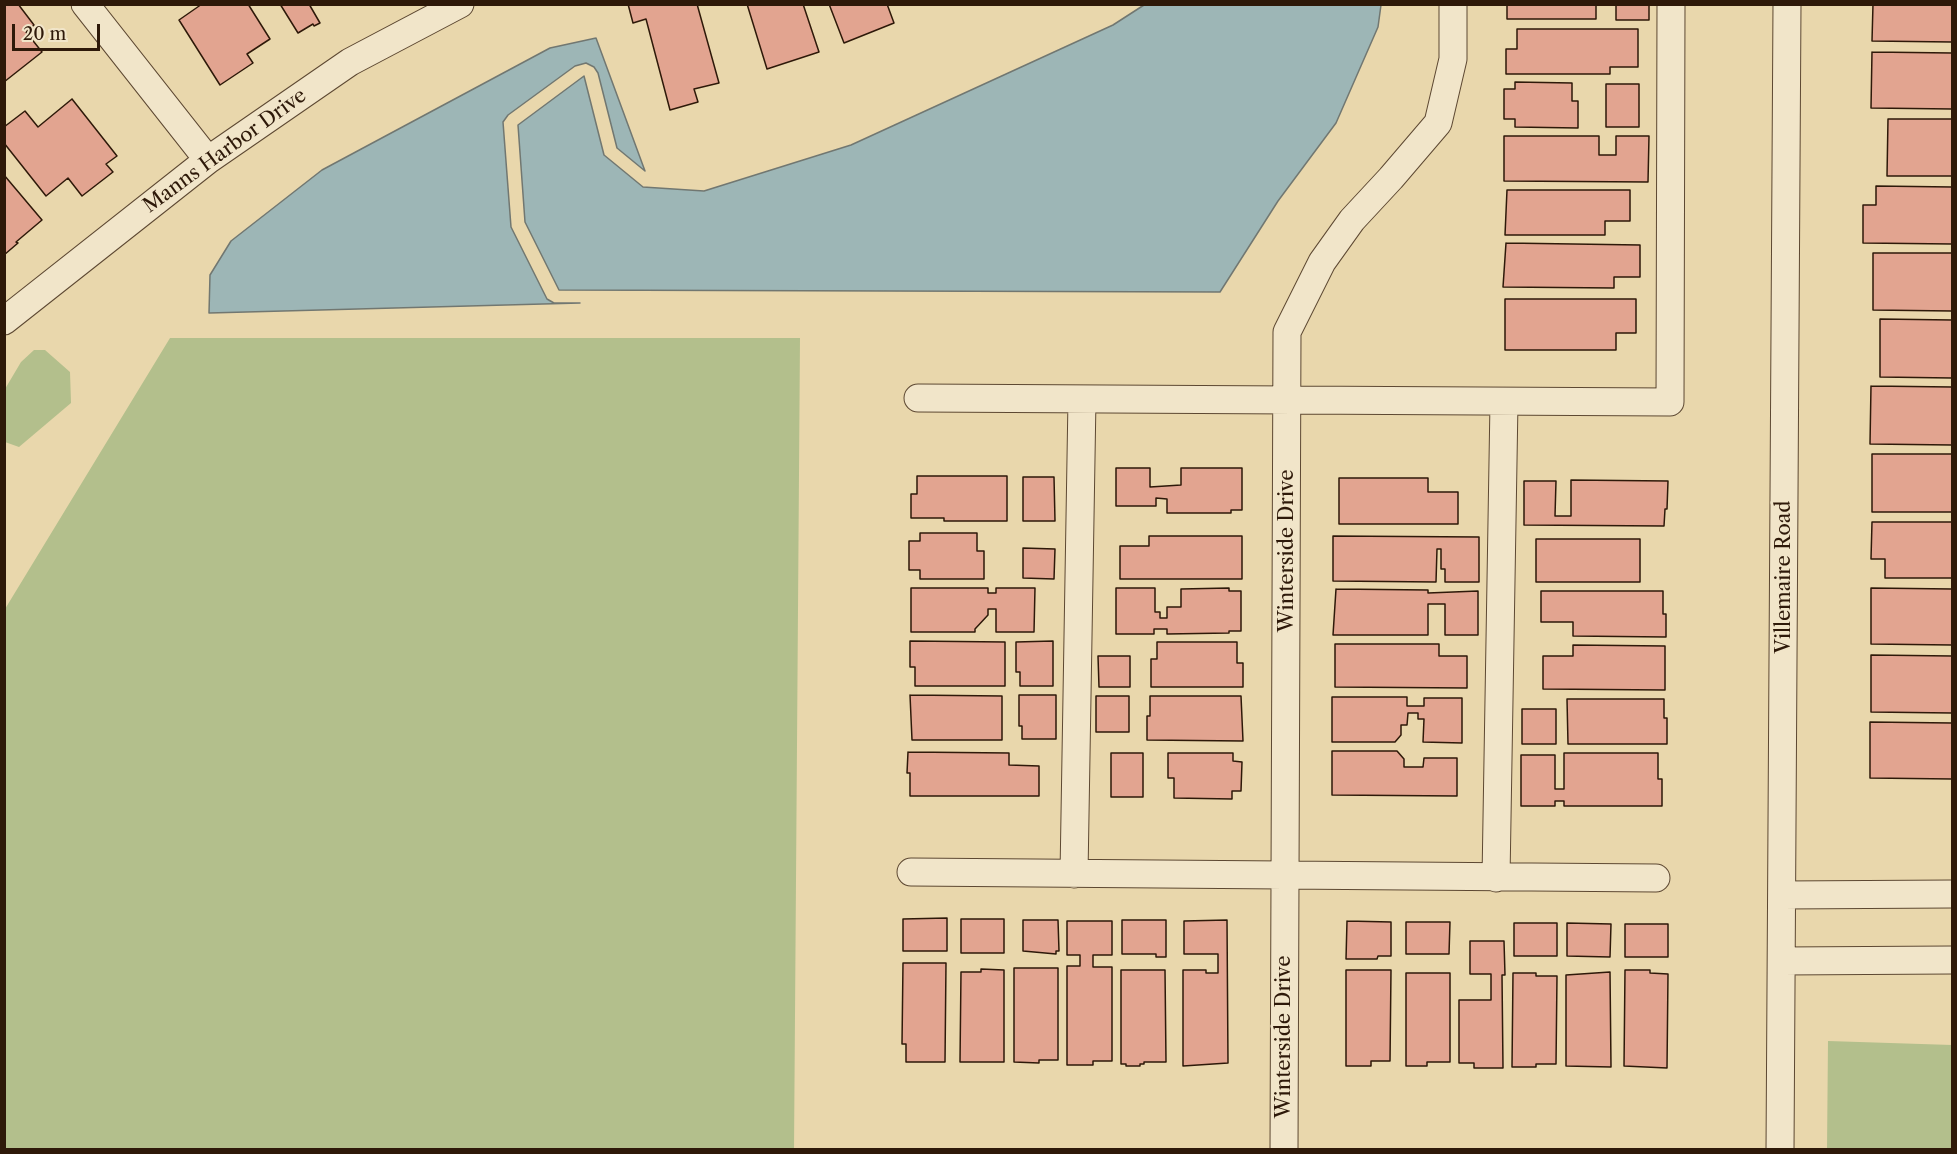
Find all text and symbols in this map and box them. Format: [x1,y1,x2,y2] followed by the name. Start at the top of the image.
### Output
[15,12,104,50] scale bar
[23,23,66,45] text: 20 m
[139,84,311,218] street label: Manns Harbor Drive
[1275,470,1299,632] street label: Winterside Drive
[1772,501,1796,653] street label: Villemaire Road
[1272,956,1296,1118] street label: Winterside Drive

